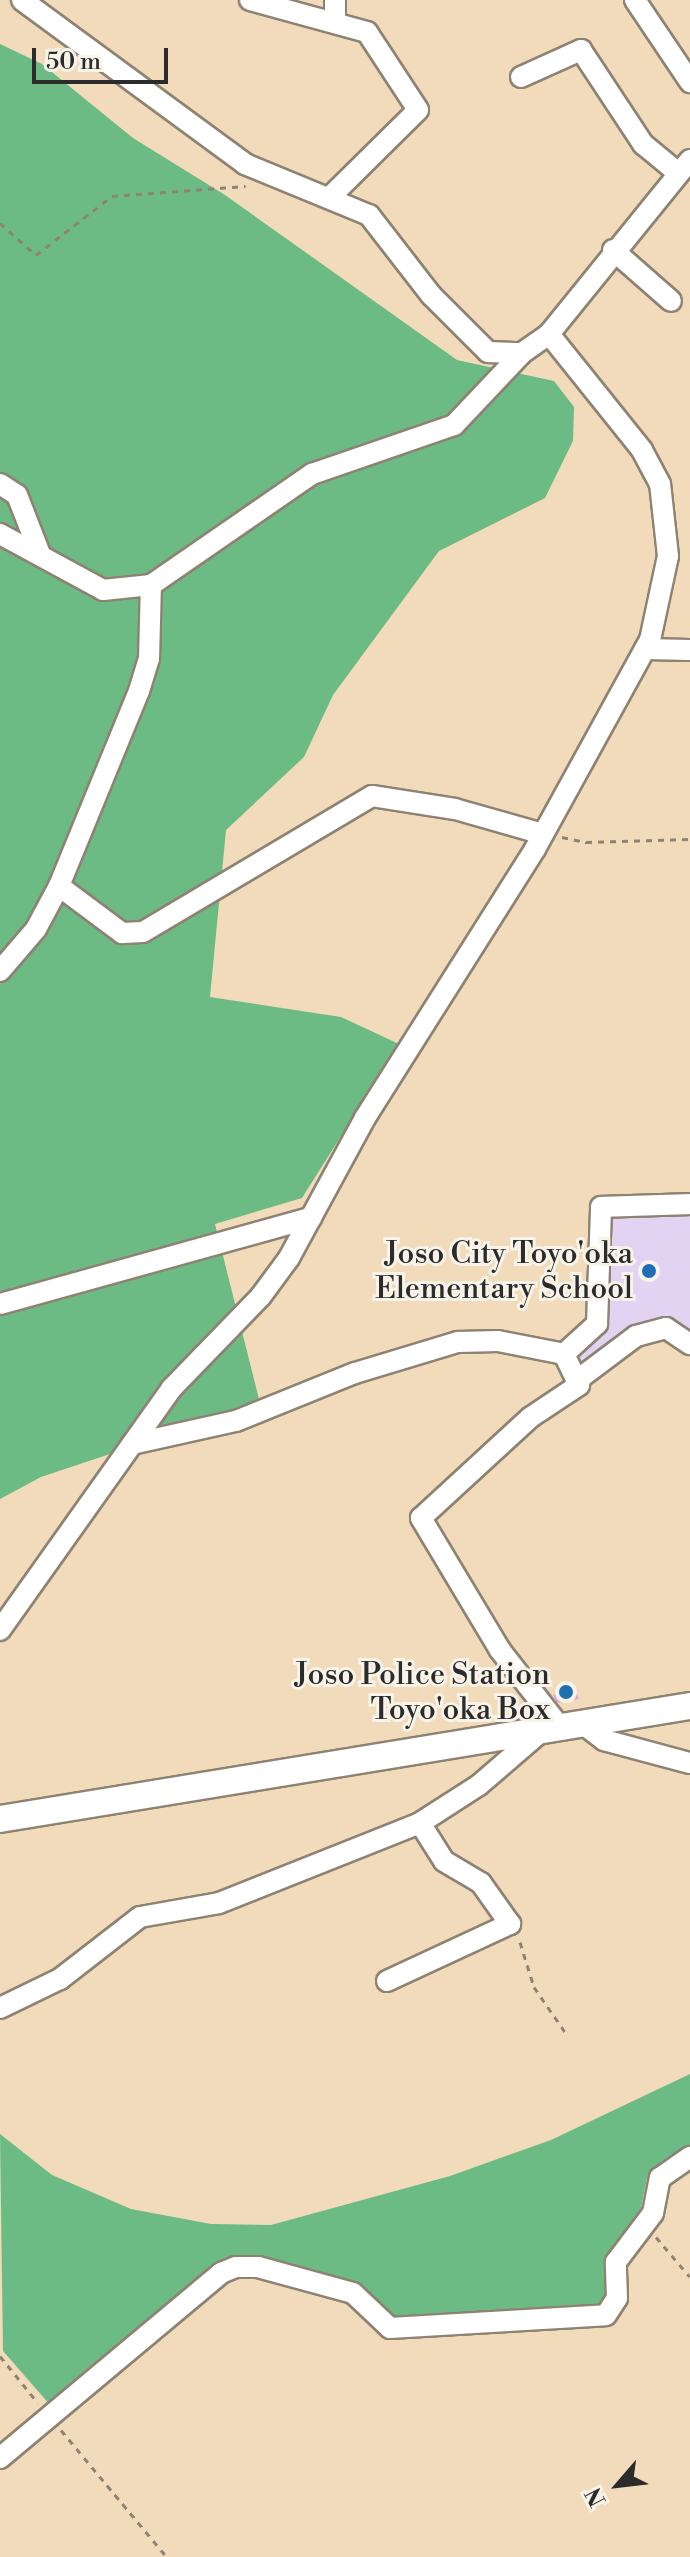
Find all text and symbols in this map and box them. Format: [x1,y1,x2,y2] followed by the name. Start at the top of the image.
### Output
[36,32,172,82] scale bar
[46,47,101,77] text: 50 m
[375,1236,633,1306] place label: Joso City Toyo'oka Elementary School
[640,1262,658,1280] marker: Joso City Toyo'oka Elementary School
[295,1657,550,1728] place label: Joso Police Station Toyo'oka Box
[557,1683,575,1701] marker: Joso Police Station Toyo'oka Box
[578,2445,658,2525] north arrow
[580,2482,612,2511] text: N

